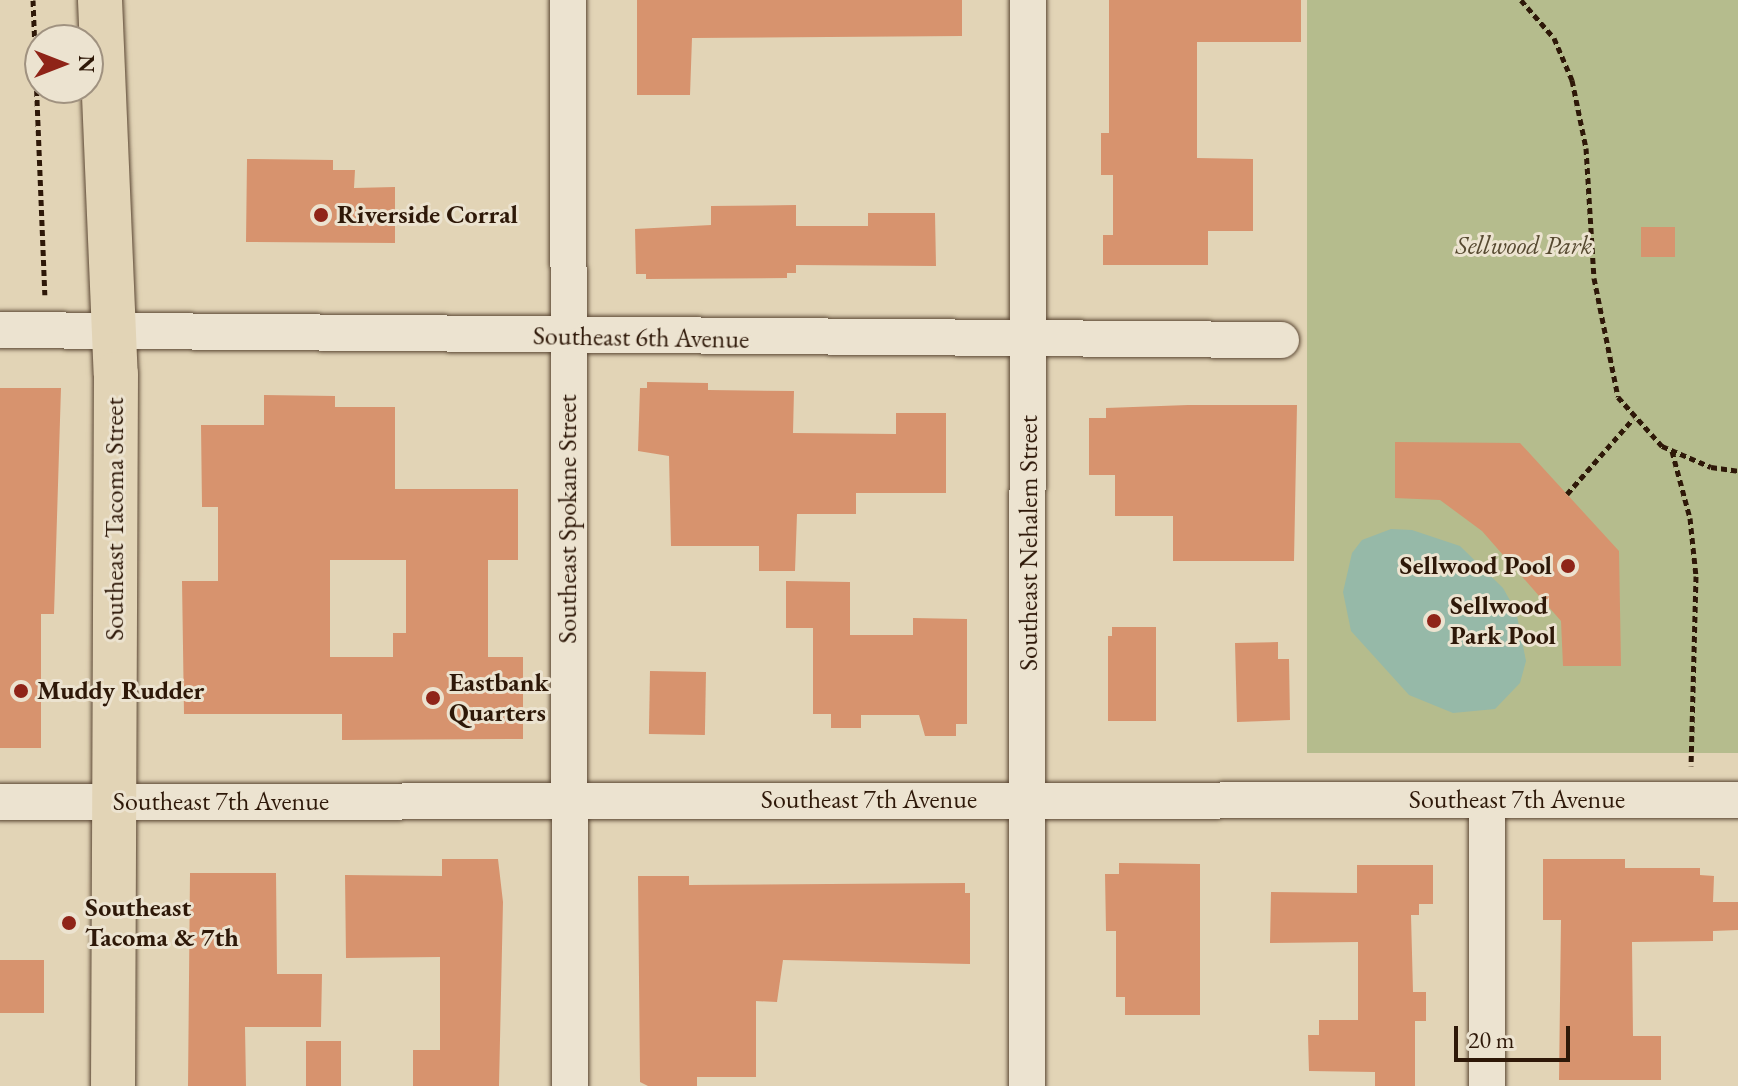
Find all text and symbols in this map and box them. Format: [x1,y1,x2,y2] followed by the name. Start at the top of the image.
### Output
[24,24,104,104] north arrow
[72,55,101,73] text: N
[337,199,518,231] place label: Riverside Corral
[312,206,330,224] marker: Riverside Corral
[1456,230,1592,262] park label: Sellwood Park
[533,321,749,355] street label: Southeast 6th Avenue
[552,394,584,644] street label: Southeast Spokane Street
[99,397,131,641] street label: Southeast Tacoma Street
[1013,415,1045,671] street label: Southeast Nehalem Street
[1400,550,1552,582] place label: Sellwood Pool
[1559,557,1577,575] marker: Sellwood Pool
[1450,590,1556,652] place label: Sellwood Park Pool
[1425,612,1443,630] marker: Sellwood Park Pool
[449,667,549,728] place label: Eastbank Quarters
[37,675,204,707] place label: Muddy Rudder
[12,682,30,700] marker: Muddy Rudder
[424,689,442,707] marker: Eastbank Quarters
[761,784,977,816] street label: Southeast 7th Avenue
[1409,784,1625,816] street label: Southeast 7th Avenue
[113,786,329,818] street label: Southeast 7th Avenue
[85,892,239,954] place label: Southeast Tacoma & 7th
[60,914,78,932] marker: Southeast Tacoma & 7th
[1458,1010,1574,1060] scale bar
[1468,1024,1515,1055] text: 20 m

